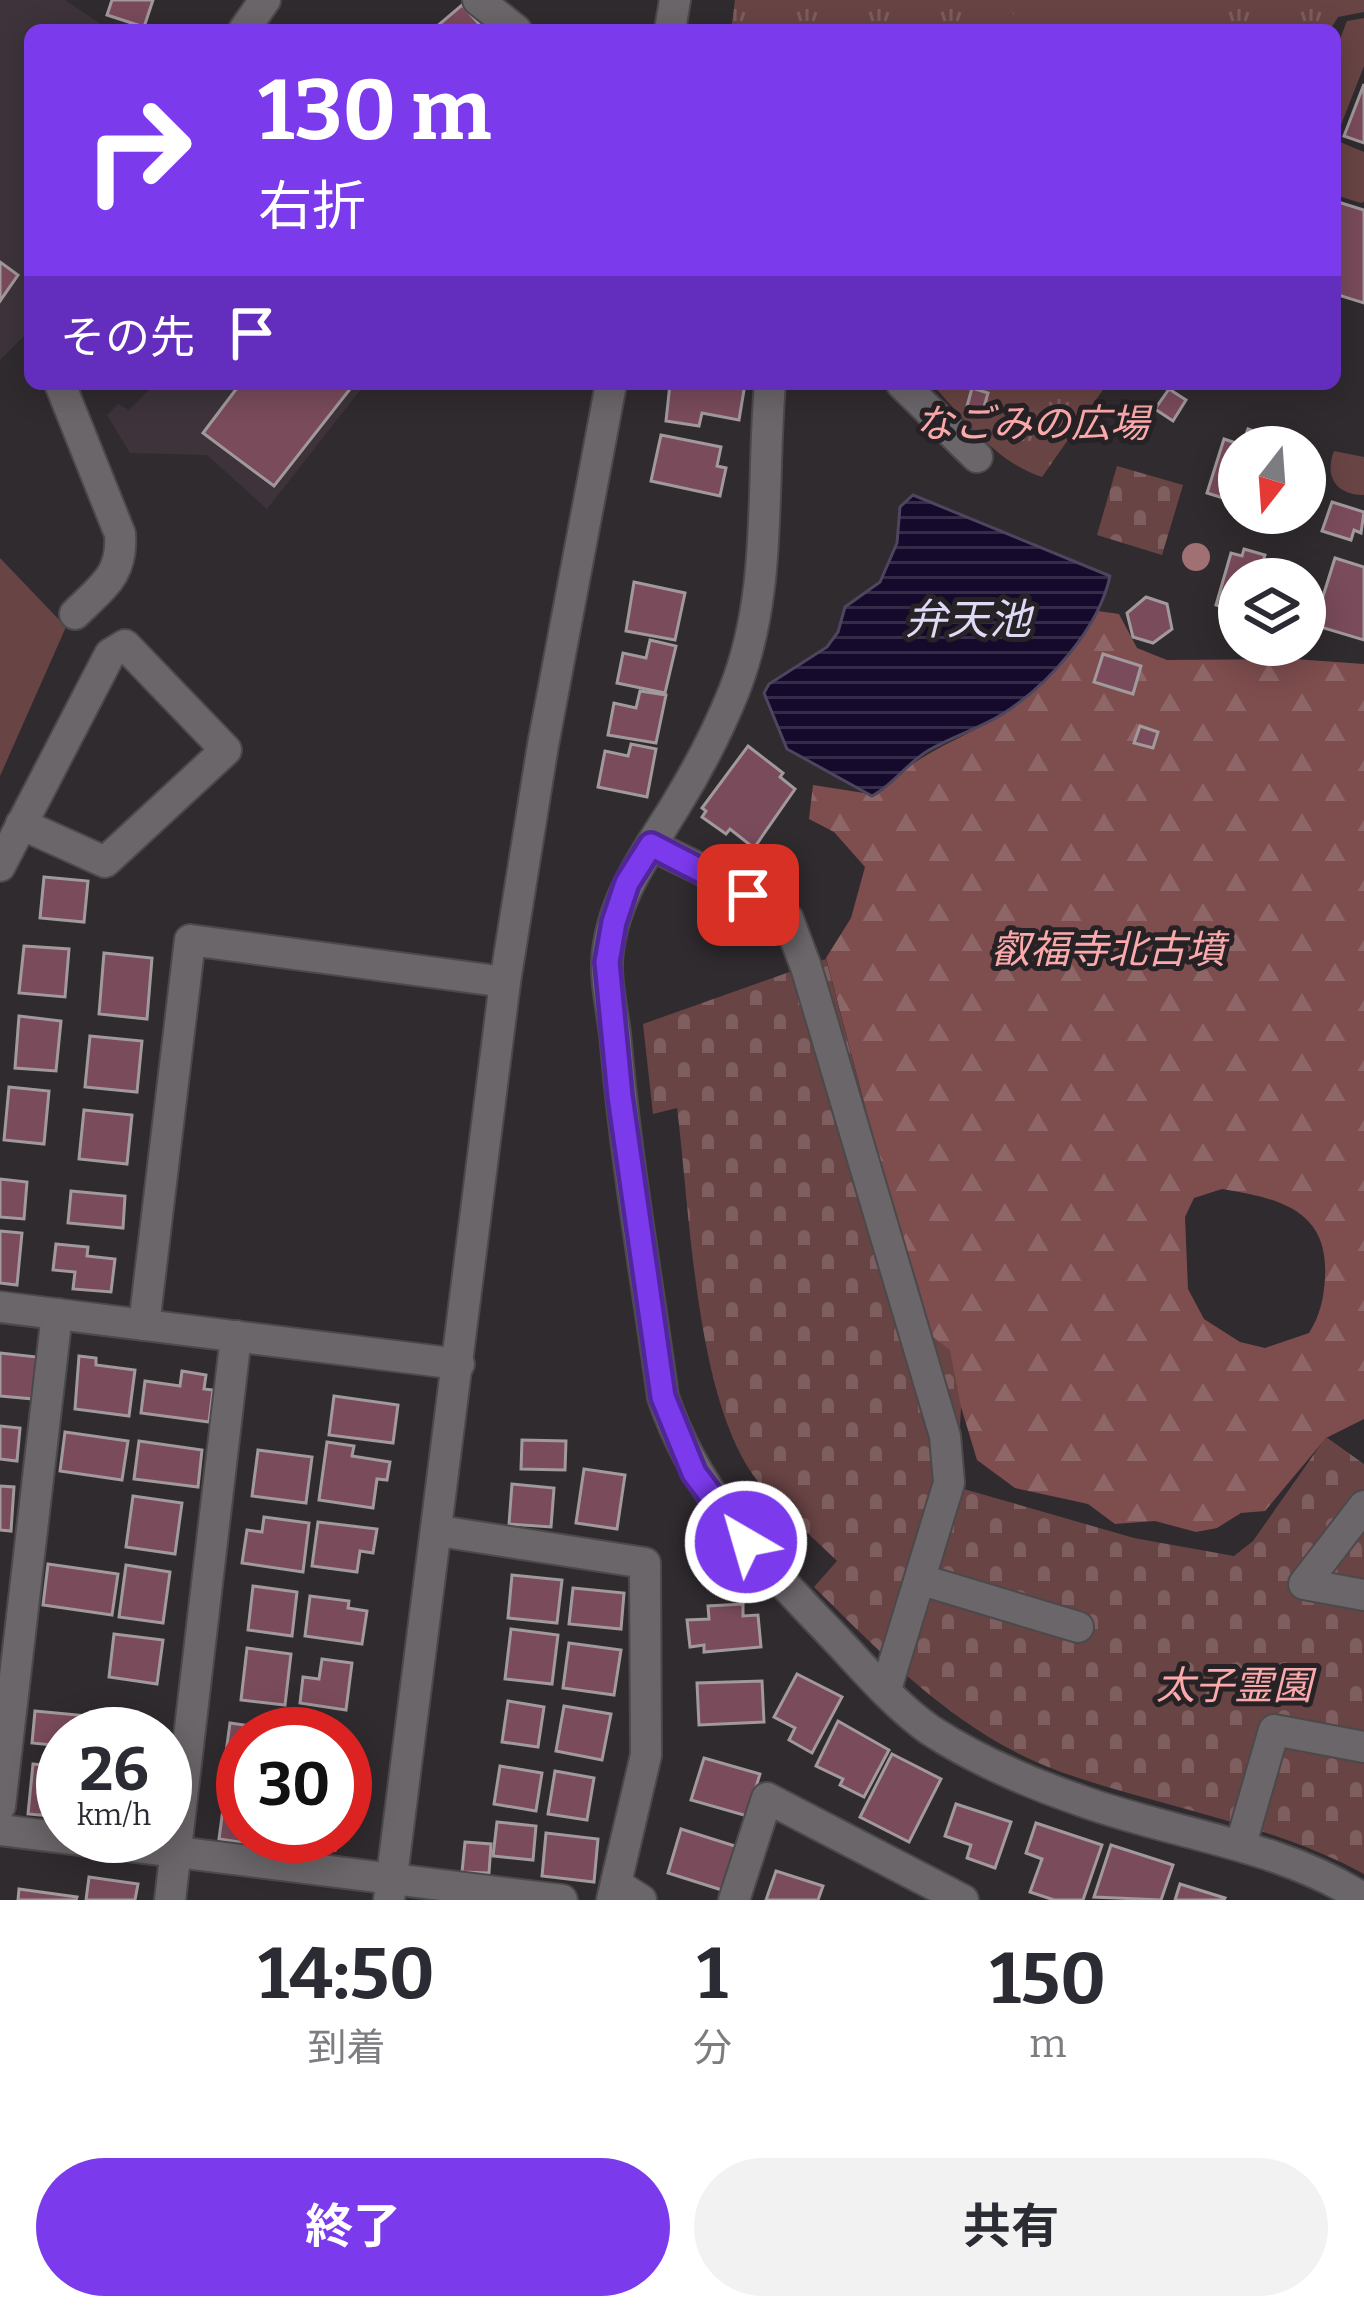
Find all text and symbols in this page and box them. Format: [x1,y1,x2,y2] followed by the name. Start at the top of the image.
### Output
[258,60,491,161] text: 130 m
[60,72,216,228] icon: right
[258,175,366,239] text: 右折
[219,300,285,366] icon: arrive
[60,311,195,365] text: その先
[915,401,1153,447] park label: なごみの広場
[1218,426,1326,534] north arrow
[1218,426,1326,666] map controls
[1218,558,1326,666] button: layers
[905,595,1035,645] water label: 弁天池
[697,844,799,946] pin
[715,862,781,928] icon: arrive
[991,927,1230,973] park label: 叡福寺北古墳
[683,1479,809,1605] position arrow
[1156,1663,1317,1709] park label: 太子霊園
[216,1707,372,1863] speed limit sign: 30
[79,1734,149,1806] text: 26
[77,1797,151,1833] text: km/h
[258,1931,435,2017] text: 14:50
[697,1931,728,2017] text: 1
[990,1936,1106,2022] text: 150
[1029,2021,1066,2067] text: m
[307,2025,385,2071] text: 到着
[693,2025,732,2071] text: 分
[36,2158,670,2296] button: 終了
[694,2158,1328,2296] button: 共有

